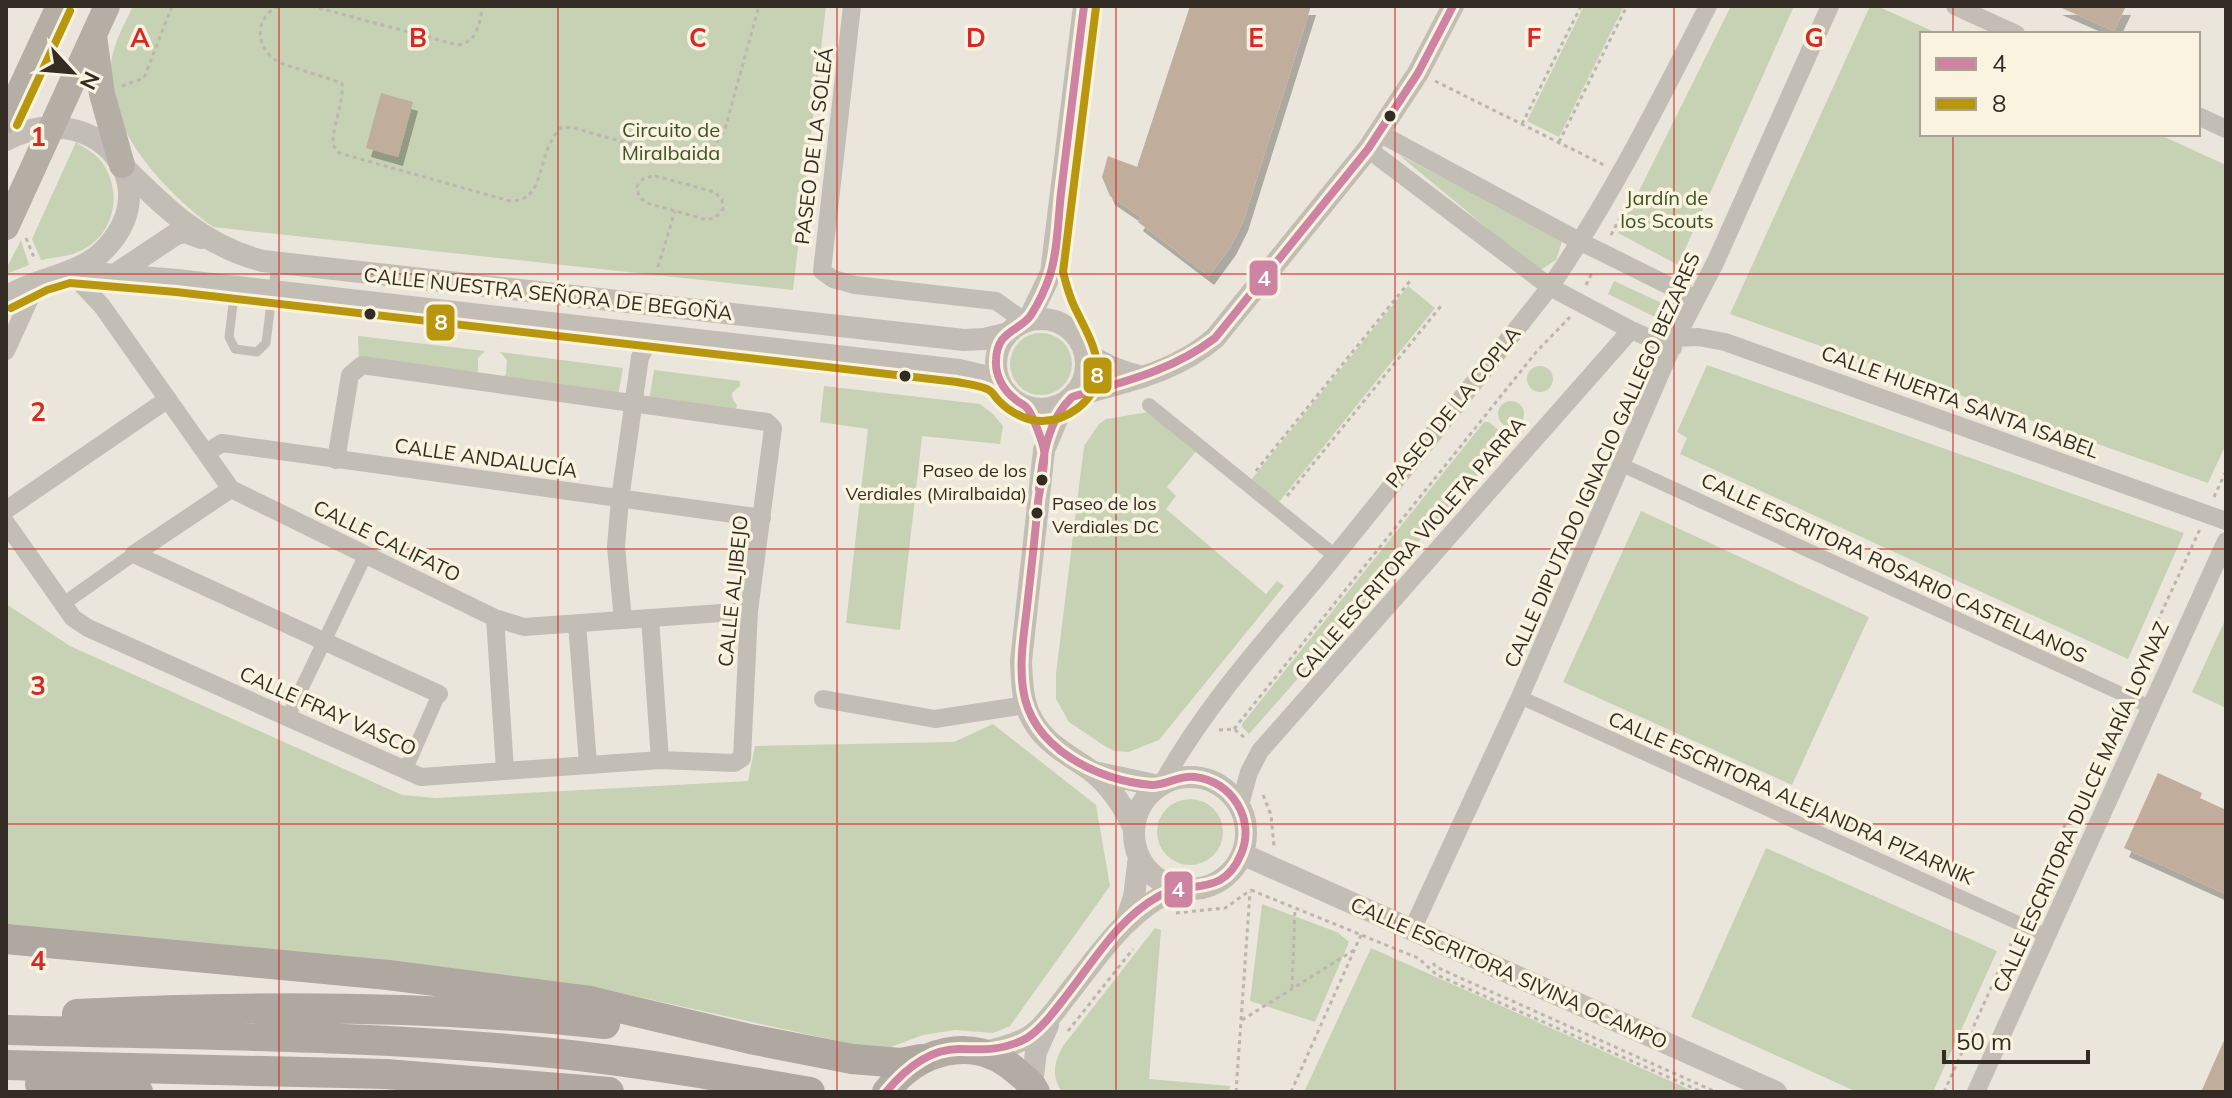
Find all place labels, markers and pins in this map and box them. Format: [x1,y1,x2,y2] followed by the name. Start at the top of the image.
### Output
[1382,108,1398,124] unlabelled marker
[362,306,378,322] unlabelled marker
[897,368,913,384] unlabelled marker
[846,459,1027,505] place label: Paseo de los Verdiales (Miralbaida)
[1034,472,1050,488] marker: Paseo de los Verdiales (Miralbaida)
[1052,492,1159,538] place label: Paseo de los Verdiales DC
[1029,505,1045,521] marker: Paseo de los Verdiales DC

